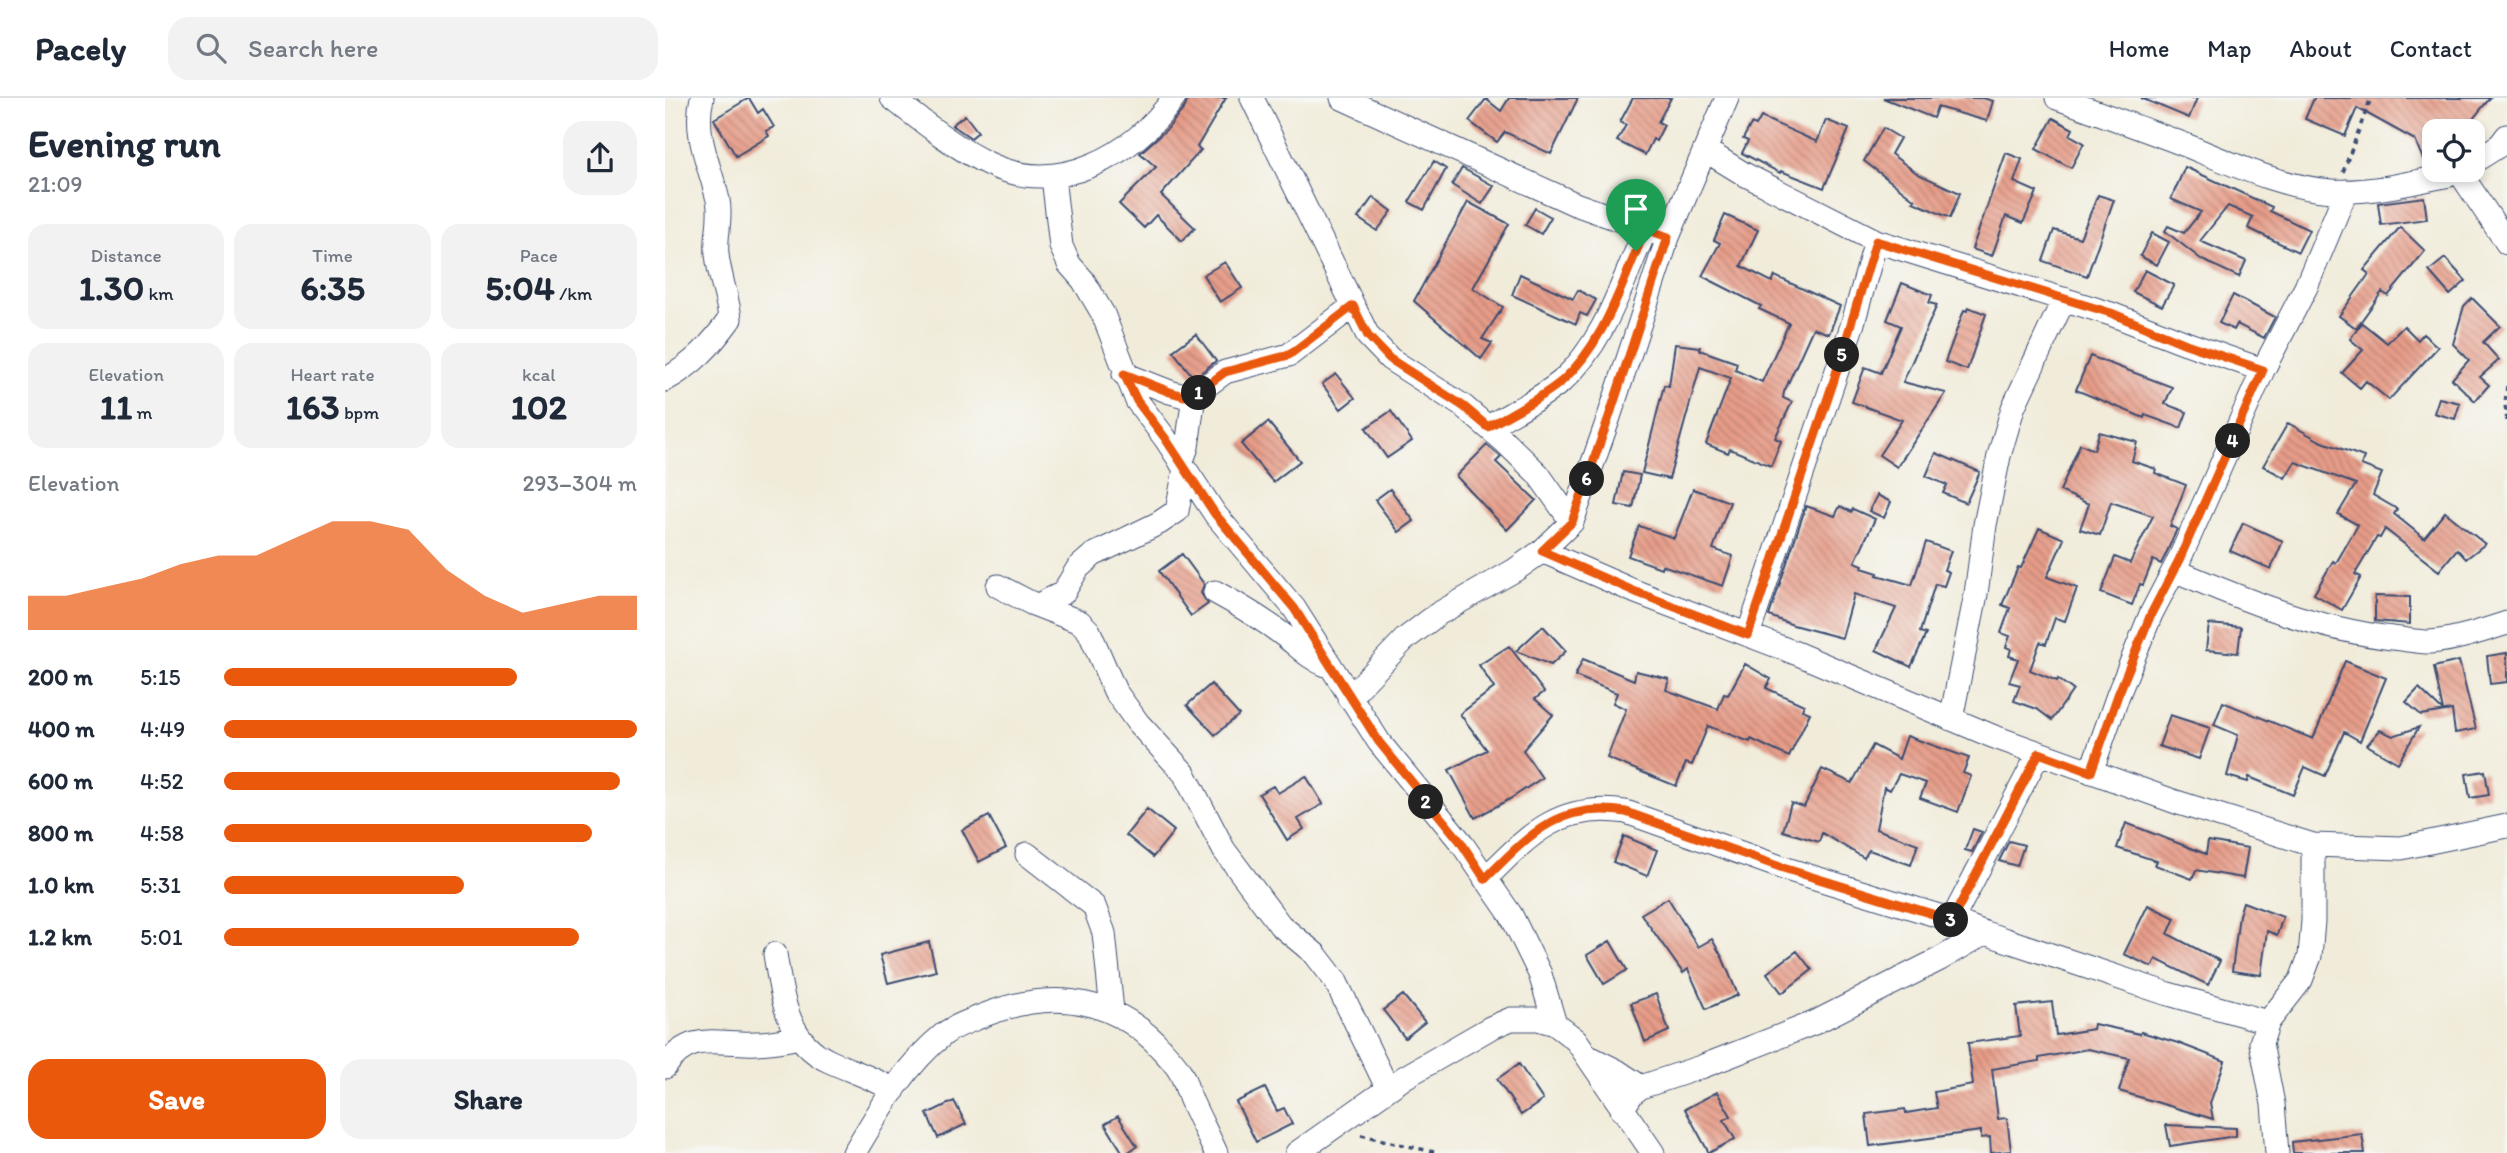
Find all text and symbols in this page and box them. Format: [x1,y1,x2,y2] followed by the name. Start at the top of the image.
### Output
[168,17,658,80] search box
[35,29,126,68] text: Pacely
[192,29,230,67] icon: search
[248,32,378,64] text: Search here
[2109,34,2169,63] text: Home
[2207,34,2251,63] text: Map
[2289,34,2352,63] text: About
[2390,34,2472,63] text: Contact
[2422,119,2485,182] map controls
[2422,119,2485,182] button: locate
[28,121,221,167] text: Evening run
[563,121,637,195] button: share
[28,170,83,198] text: 21:09
[1606,179,1666,251] pin
[1617,190,1655,228] icon: arrive
[91,244,162,267] text: Distance
[312,244,353,267] text: Time
[520,244,558,267] text: Pace
[79,267,144,309] text: 1.30
[300,267,365,309] text: 6:35
[485,267,555,309] text: 5:04
[144,282,174,305] text: km
[555,282,592,305] text: /km
[1825,338,1859,372] pin: 5
[1837,343,1846,366] text: 5
[88,363,164,386] text: Elevation
[290,363,375,386] text: Heart rate
[522,363,556,386] text: kcal
[1181,376,1217,410] pin: 1
[1194,381,1203,404] text: 1
[100,386,132,428] text: 11
[286,386,340,428] text: 163
[511,386,567,428] text: 102
[132,401,153,424] text: m
[340,401,379,424] text: bpm
[2215,424,2251,458] pin: 4
[2227,429,2238,452] text: 4
[1569,462,1605,496] pin: 6
[1581,467,1592,490] text: 6
[28,469,119,497] text: Elevation
[522,469,637,497] text: 293–304 m
[28,663,93,691] text: 200 m
[140,663,180,691] text: 5:15
[28,715,95,743] text: 400 m
[140,715,185,743] text: 4:49
[28,767,93,795] text: 600 m
[140,767,184,795] text: 4:52
[1409,784,1443,820] pin: 2
[1421,790,1431,813] text: 2
[28,819,93,847] text: 800 m
[140,819,184,847] text: 4:58
[28,871,94,899] text: 1.0 km
[140,871,181,899] text: 5:31
[1933,902,1969,938] pin: 3
[1945,908,1956,931] text: 3
[28,923,92,951] text: 1.2 km
[140,923,183,951] text: 5:01
[28,1059,326,1139] button: Save
[340,1059,637,1139] button: Share

